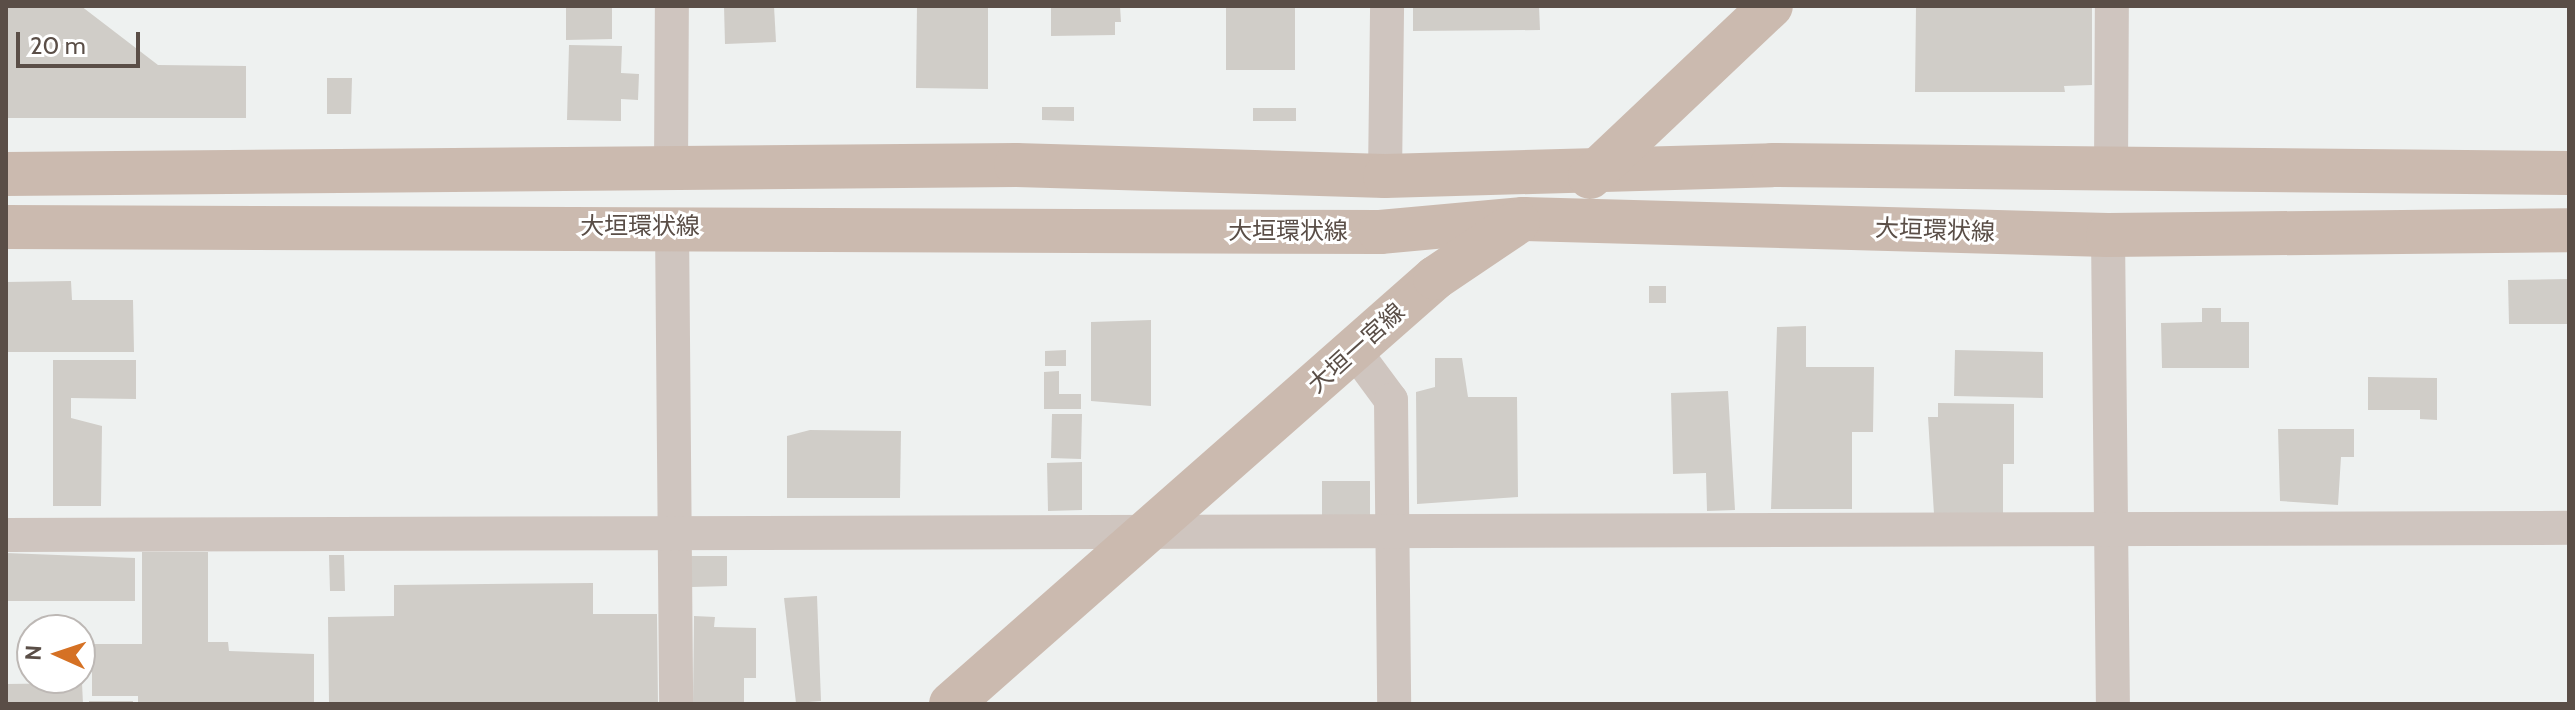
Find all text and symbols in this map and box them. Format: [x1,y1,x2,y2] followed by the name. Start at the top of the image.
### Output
[20,16,144,66] scale bar
[30,31,86,60] text: 20 m
[580,212,700,240] street label: 大垣環状線
[1875,214,1995,246] street label: 大垣環状線
[1228,217,1348,245] street label: 大垣環状線
[1302,297,1410,399] street label: 大垣一宮線
[16,614,96,694] north arrow
[20,644,47,661] text: N

